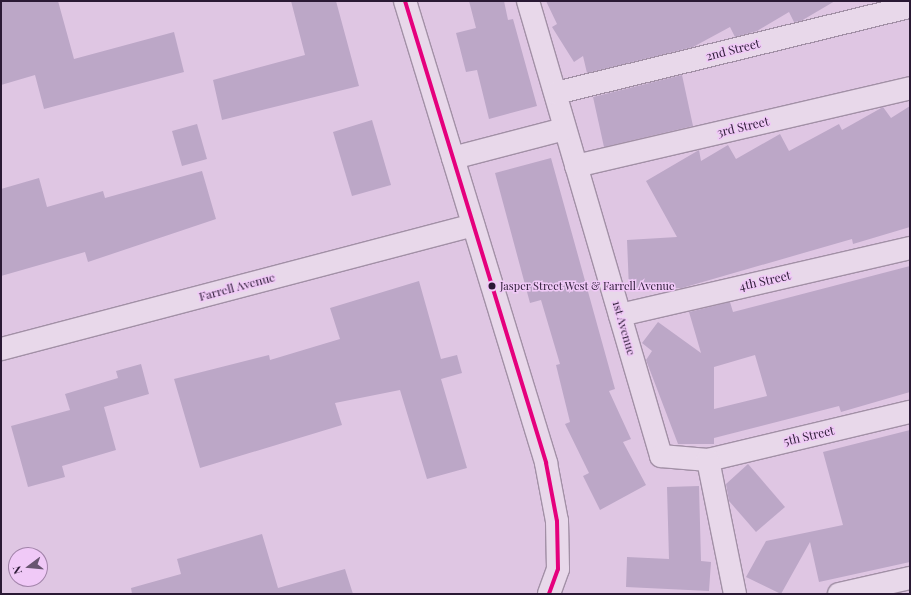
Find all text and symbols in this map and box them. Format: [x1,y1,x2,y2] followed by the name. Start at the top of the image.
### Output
[705,36,761,64] street label: 2nd Street
[716,114,770,140] street label: 3rd Street
[738,268,792,294] street label: 4th Street
[197,270,277,304] street label: Farrell Avenue
[500,279,676,293] place label: Jasper Street West & Farrell Avenue
[487,281,497,291] marker: Jasper Street West & Farrell Avenue
[609,299,639,357] street label: 1st Avenue
[782,423,836,449] street label: 5th Street
[8,547,48,587] north arrow
[9,564,25,576] text: N

